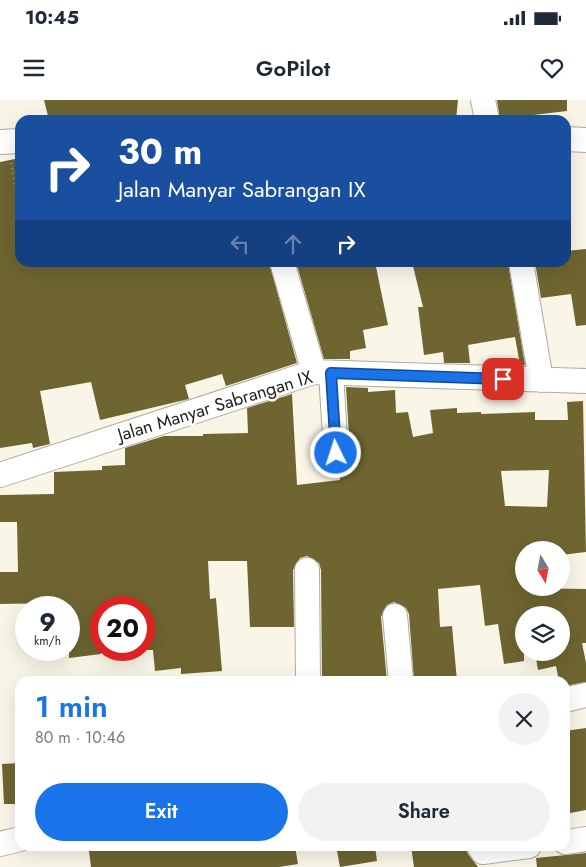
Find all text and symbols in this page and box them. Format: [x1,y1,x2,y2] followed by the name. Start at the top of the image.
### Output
[25,4,79,31] text: 10:45
[256,52,330,84] text: GoPilot
[20,54,48,82] icon: menu
[538,54,566,82] icon: heart
[118,127,202,177] text: 30 m
[35,135,100,200] icon: right
[118,173,366,205] text: Jalan Manyar Sabrangan IX
[226,230,254,258] icon: left
[279,230,307,258] icon: ahead
[332,230,360,258] icon: right
[482,358,524,400] pin
[112,364,316,449] street label: Jalan Manyar Sabrangan IX
[489,365,517,393] icon: arrive
[309,426,361,478] position arrow
[515,541,570,596] north arrow
[515,541,570,661] map controls
[90,596,155,661] speed limit sign: 20
[39,604,56,640] text: 9
[515,606,570,661] button: layers
[34,632,61,650] text: km/h
[35,685,108,728] text: 1 min
[498,693,550,745] button: close
[35,726,125,749] text: 80 m · 10:46
[35,783,288,841] button: Exit
[298,783,550,841] button: Share

